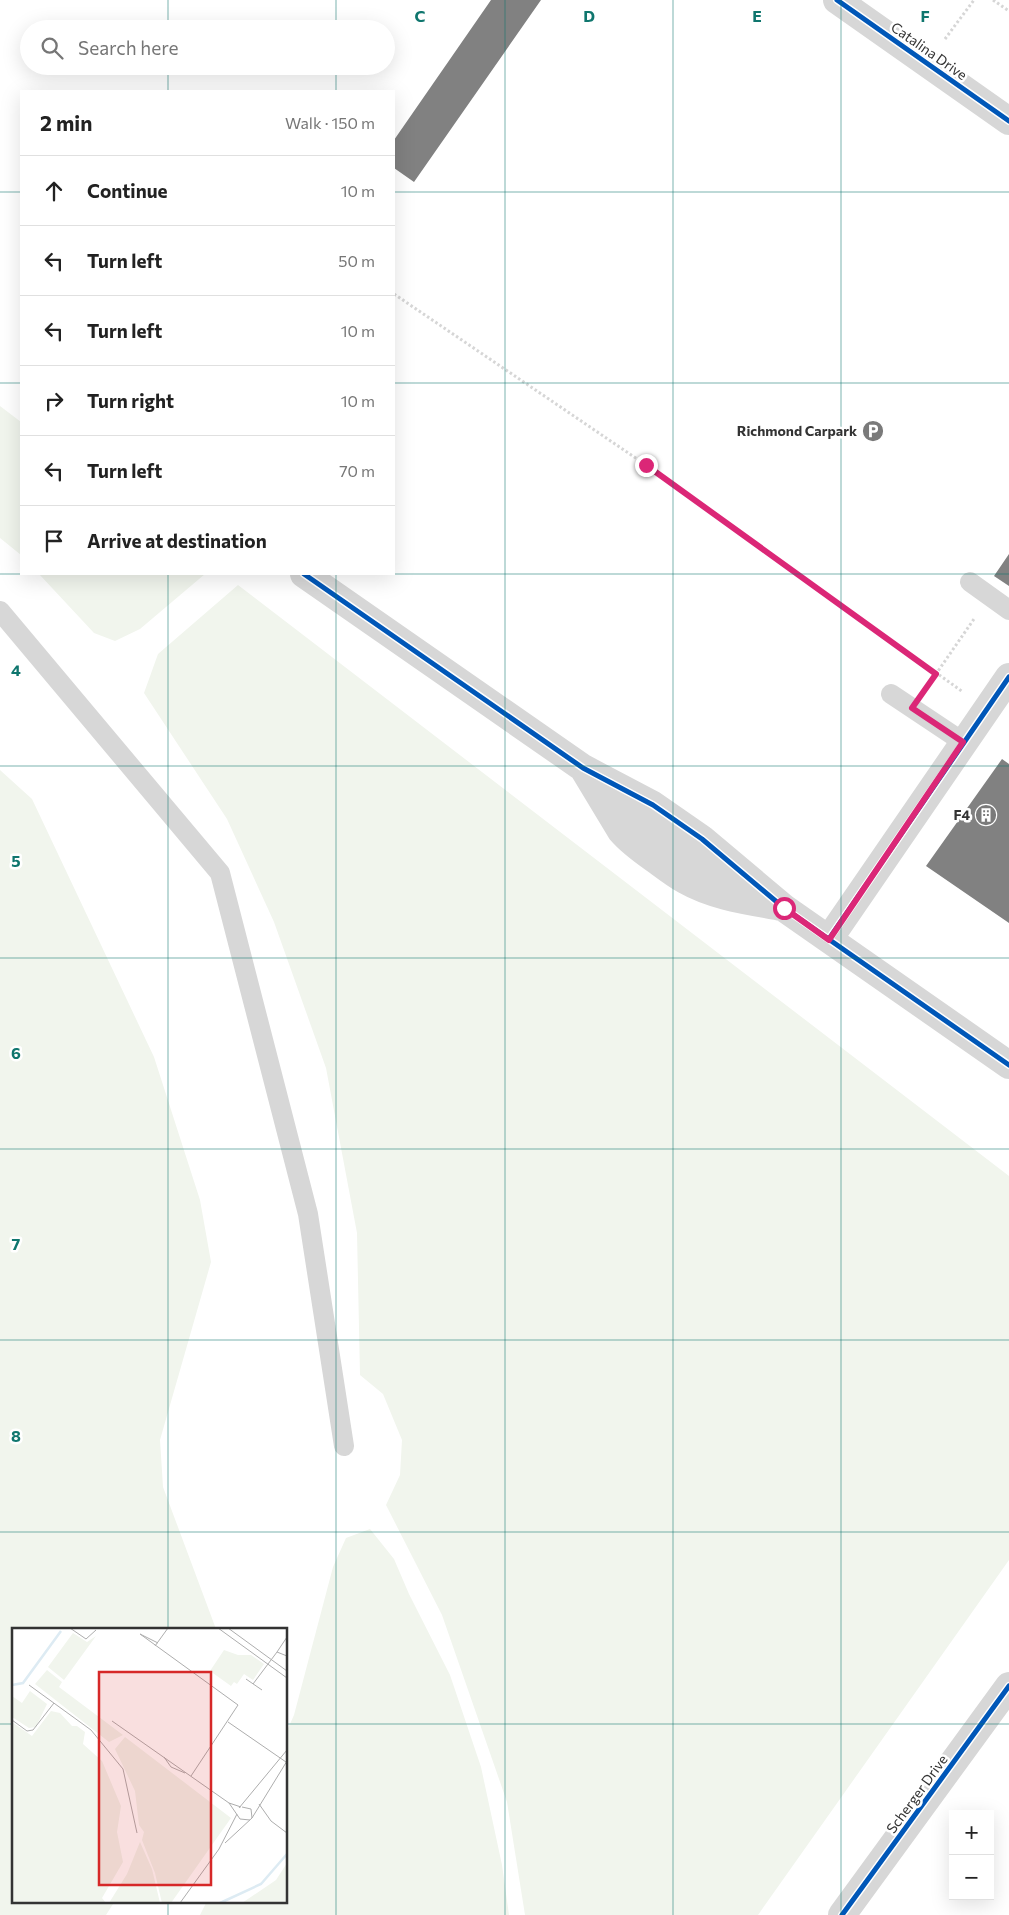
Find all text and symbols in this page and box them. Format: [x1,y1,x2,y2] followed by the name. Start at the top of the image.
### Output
[415,6,426,25] text: C
[583,6,595,25] text: D
[752,6,762,25] text: E
[920,6,930,25] text: F
[888,18,971,83] street label: Catalina Drive
[20,20,395,75] search box
[38,34,66,62] icon: search
[78,36,178,59] text: Search here
[40,110,92,135] text: 2 min
[285,113,375,132] text: Walk · 150 m
[40,177,68,205] icon: ahead
[87,179,167,202] text: Continue
[341,181,375,200] text: 10 m
[40,247,68,275] icon: left
[87,249,162,272] text: Turn left
[338,251,375,270] text: 50 m
[40,317,68,345] icon: left
[87,319,162,342] text: Turn left
[341,321,375,340] text: 10 m
[40,387,68,415] icon: right
[87,389,174,412] text: Turn right
[341,391,375,410] text: 10 m
[861,419,885,443] parking icon: Richmond Carpark
[737,422,857,439] place label: Richmond Carpark
[635,454,658,477] route end
[40,457,68,485] icon: left
[87,459,162,482] text: Turn left
[339,461,375,480] text: 70 m
[40,527,68,555] icon: arrive
[87,529,267,552] text: Arrive at destination
[11,660,21,679] text: 4
[974,803,998,827] building icon: F4
[953,806,970,823] place label: F4
[11,851,21,870] text: 5
[773,897,796,920] route start
[11,1043,21,1062] text: 6
[12,1234,21,1253] text: 7
[11,1426,21,1445] text: 8
[12,1628,288,1902] inset map
[882,1751,951,1836] street label: Scherger Drive
[949,1810,994,1900] map controls
[949,1810,994,1855] button: +
[949,1855,994,1900] button: −

